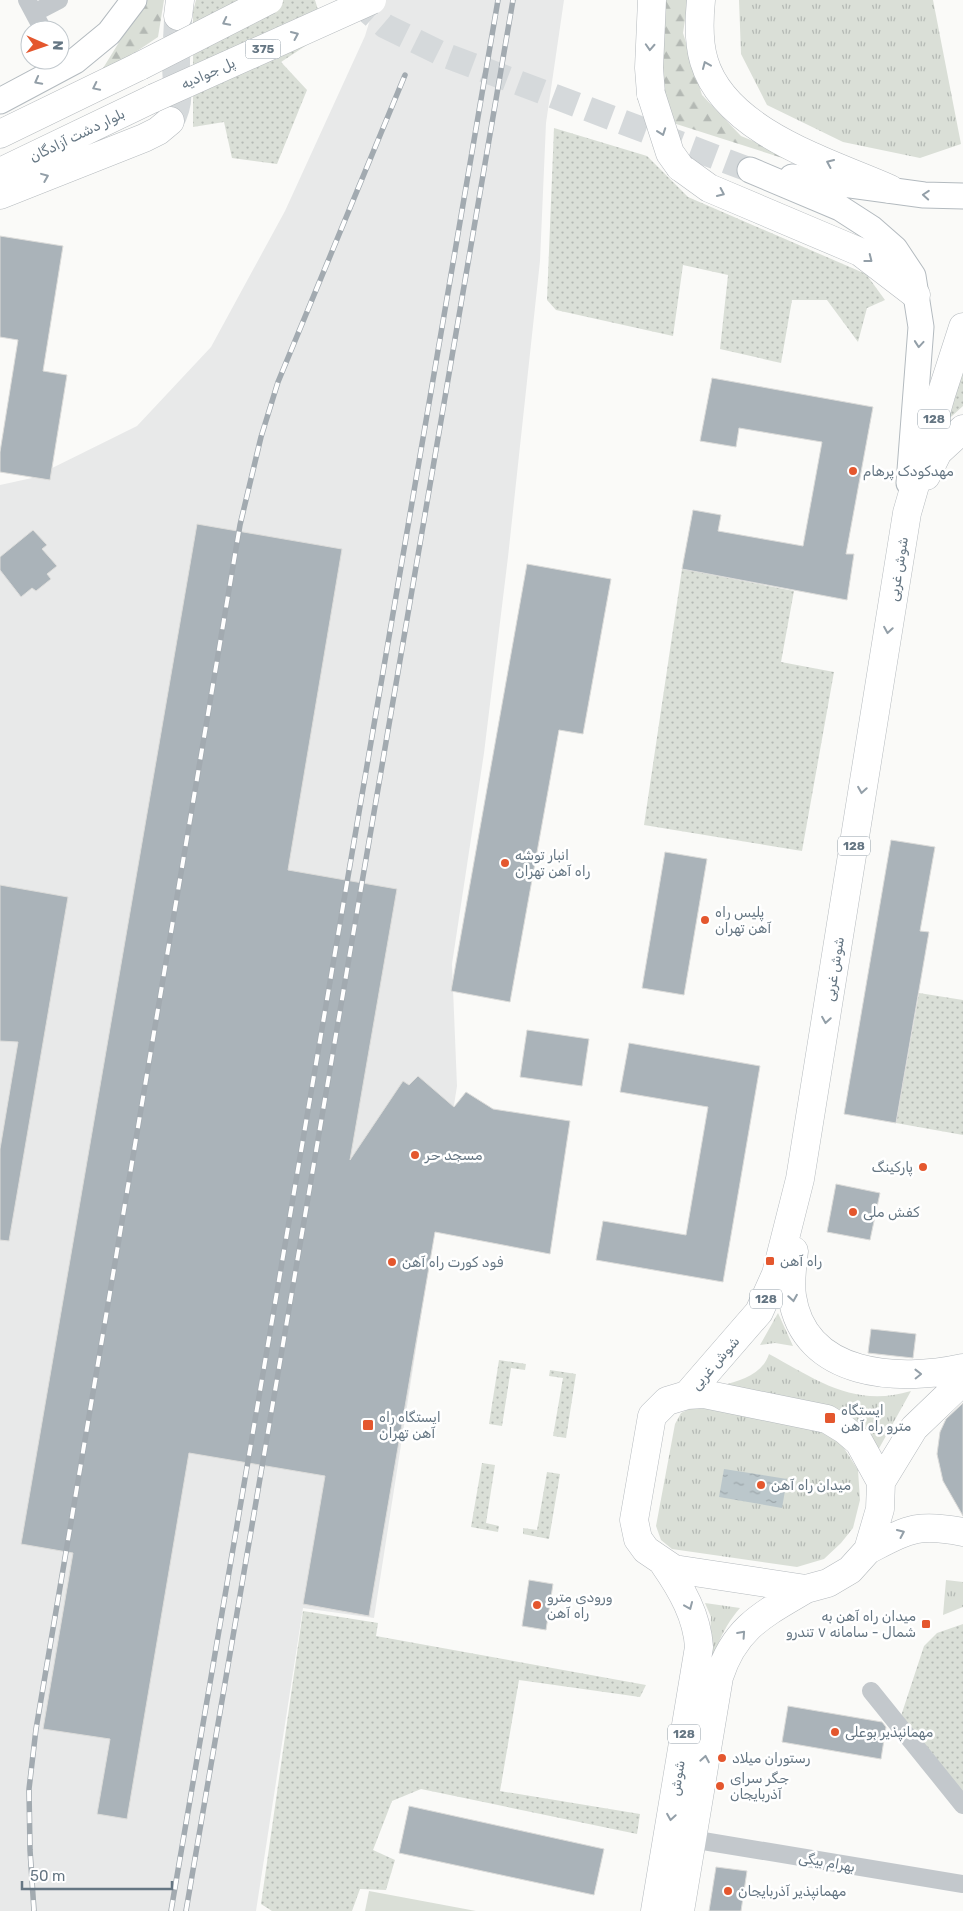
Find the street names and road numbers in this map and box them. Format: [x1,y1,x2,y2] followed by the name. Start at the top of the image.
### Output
[246,40,280,59] road number: 375
[179,54,238,94] street label: پل جوادیه
[27,105,128,166] street label: بلوار دشت آزادگان
[918,409,950,428] road number: 128
[885,535,912,603] street label: شوش غربی
[838,836,870,856] road number: 128
[821,935,848,1003] street label: شوش غربی
[750,1290,782,1308] road number: 128
[687,1333,743,1394] street label: شوش غربی
[668,1725,700,1744] road number: 128
[666,1759,689,1797] street label: شوش
[797,1849,856,1877] street label: بهرام بیگی

